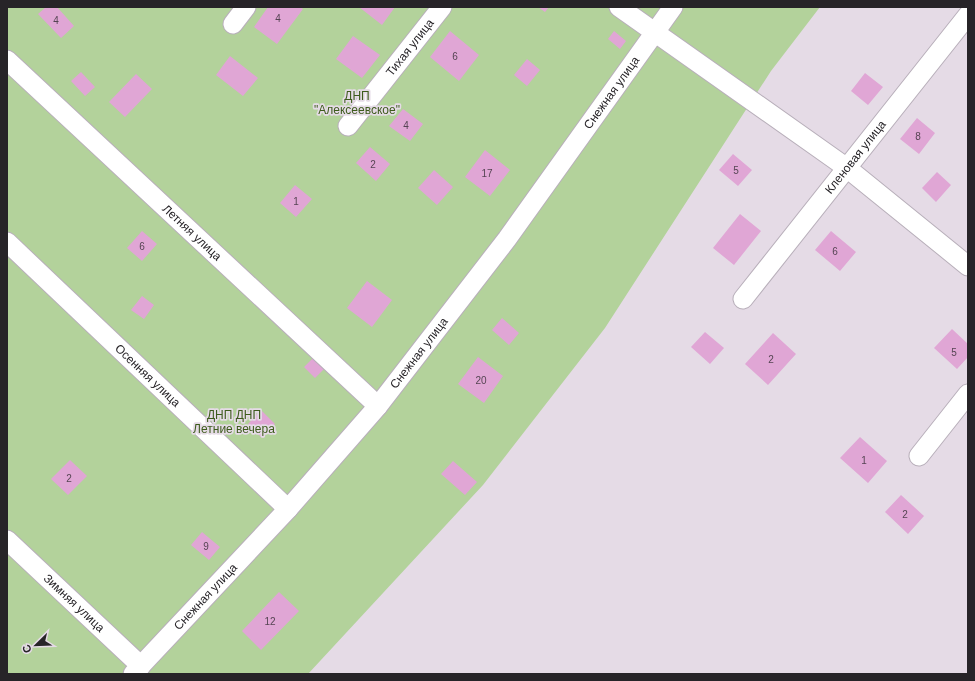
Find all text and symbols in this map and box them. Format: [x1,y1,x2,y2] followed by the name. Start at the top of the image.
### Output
[275,13,281,24] house number: 4
[53,15,59,26] house number: 4
[383,16,437,79] street label: Тихая улица
[452,51,458,62] house number: 6
[581,53,643,132] street label: Снежная улица
[314,89,400,117] park label: ДНП "Алексеевское"
[822,117,889,197] street label: Кленовая улица
[403,120,409,131] house number: 4
[915,131,921,142] house number: 8
[370,159,376,170] house number: 2
[733,165,739,176] house number: 5
[481,168,493,179] house number: 17
[293,196,299,207] house number: 1
[160,202,225,264] street label: Летняя улица
[139,241,145,252] house number: 6
[832,246,838,257] house number: 6
[387,315,451,391] street label: Снежная улица
[112,341,183,410] street label: Осенняя улица
[951,347,957,358] house number: 5
[768,354,774,365] house number: 2
[475,375,487,386] house number: 20
[193,408,275,436] park label: ДНП ДНП Летние вечера
[861,455,867,466] house number: 1
[66,473,72,484] house number: 2
[902,509,908,520] house number: 2
[203,541,209,552] house number: 9
[171,560,240,633] street label: Снежная улица
[41,571,108,635] street label: Зимняя улица
[264,616,276,627] house number: 12
[16,625,56,665] north arrow
[20,643,34,655] text: С

